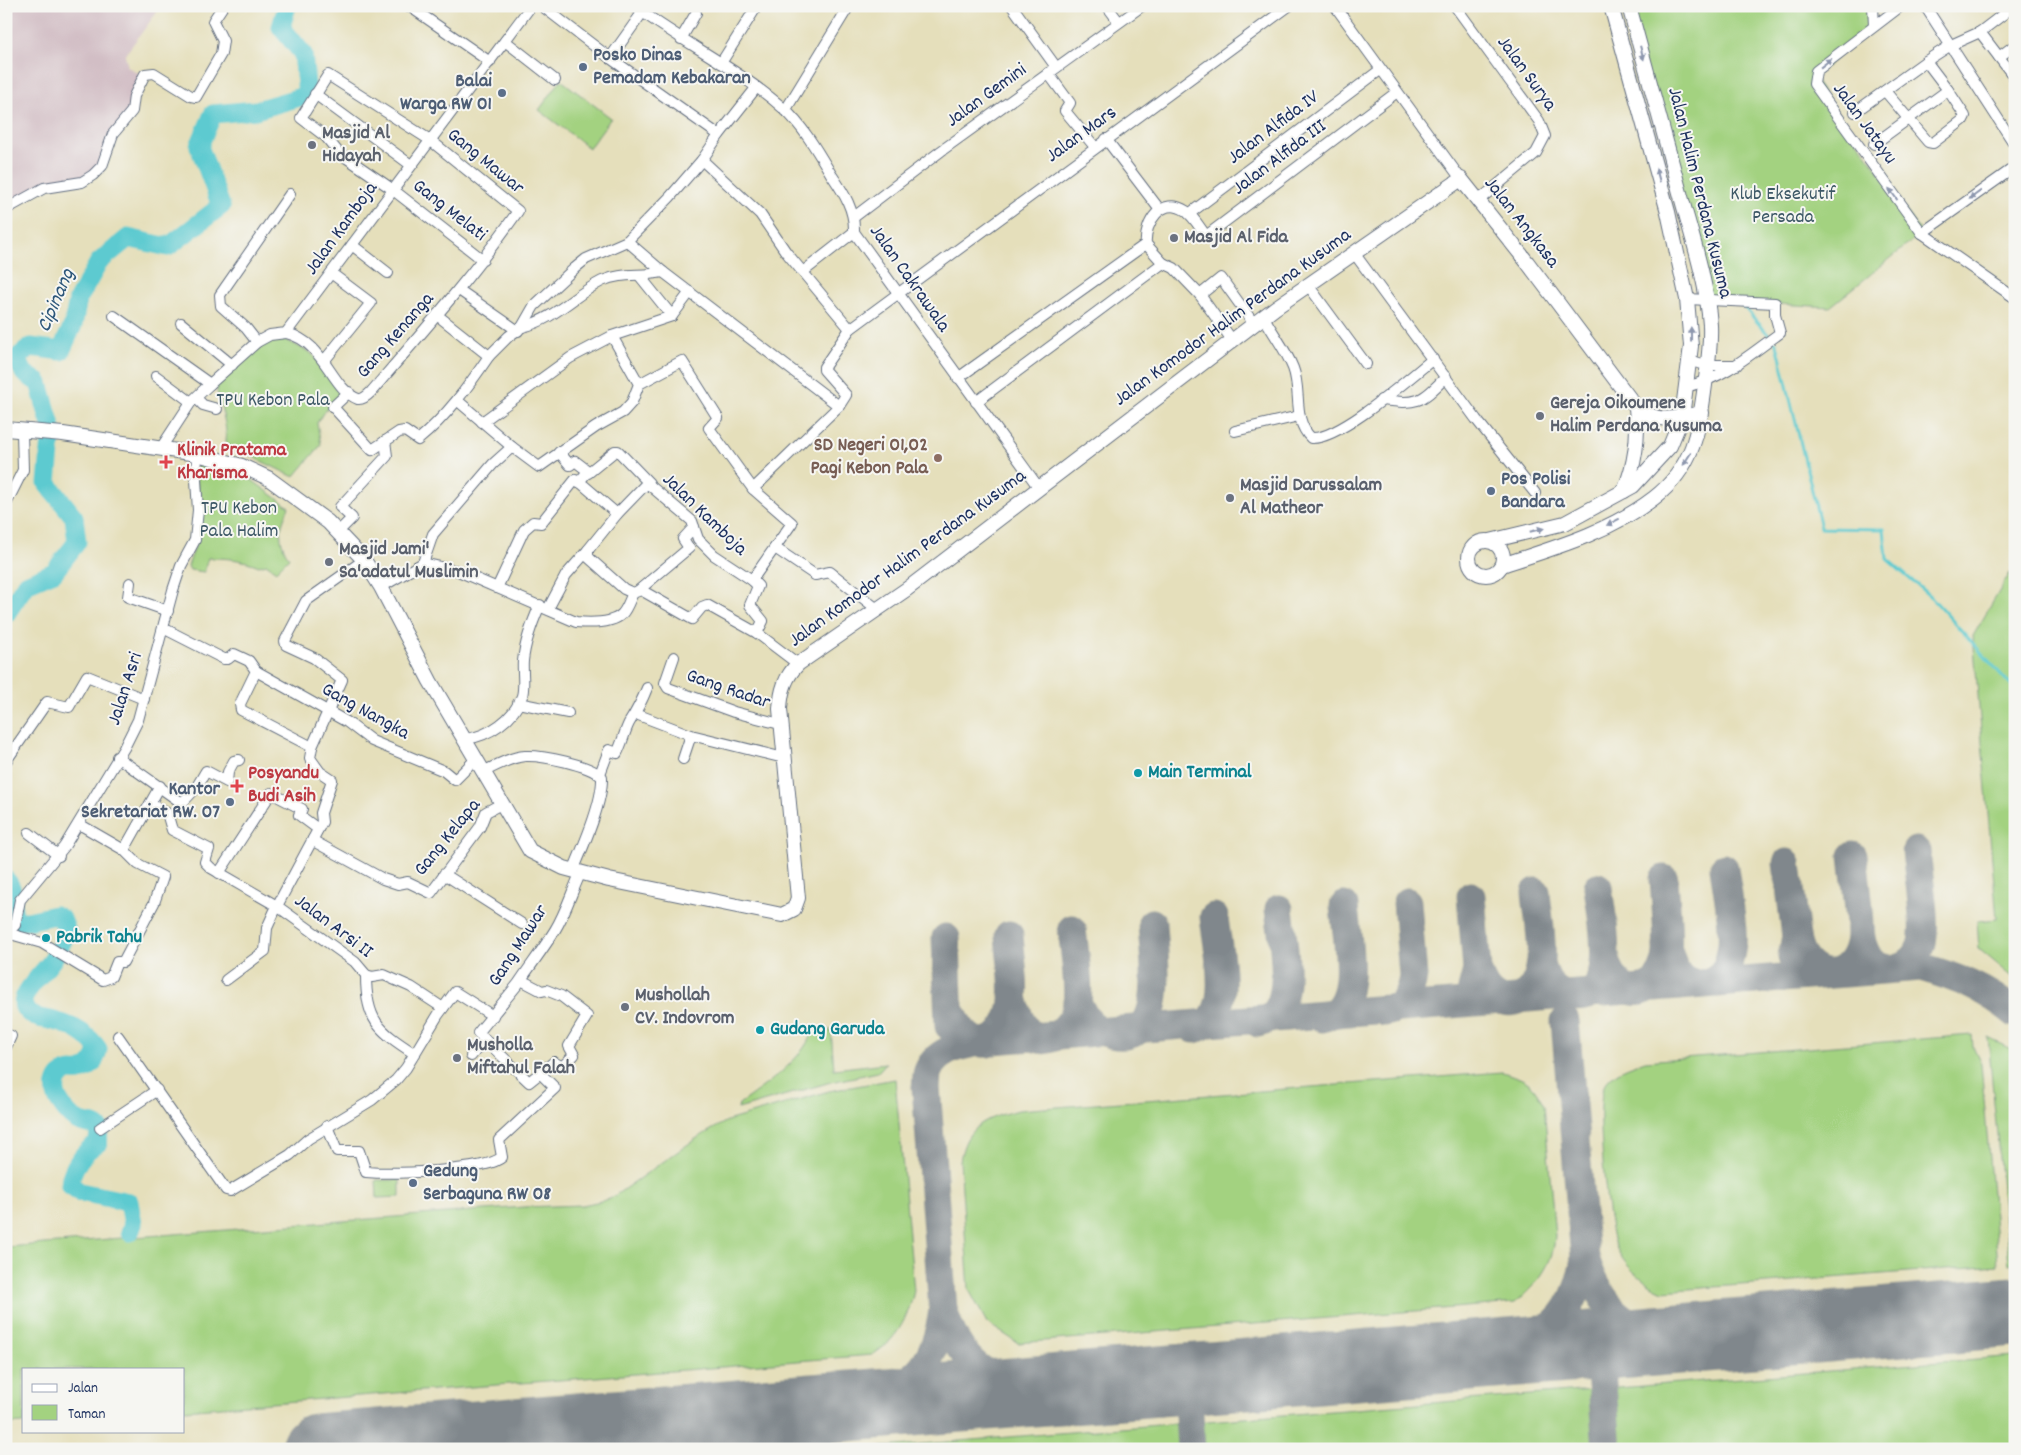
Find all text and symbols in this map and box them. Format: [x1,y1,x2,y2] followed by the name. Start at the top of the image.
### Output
[1489,31,1563,118] street label: Jalan Surya
[593,42,751,93] place label: Posko Dinas Pemadam Kebakaran
[1638,46,1646,61] one-way arrow
[941,57,1033,135] street label: Jalan Gemini
[1819,57,1832,68] one-way arrow
[577,61,589,73] marker: Posko Dinas Pemadam Kebakaran
[400,68,492,119] place label: Balai Warga RW 01
[1825,77,1903,171] street label: Jalan Jatayu
[1222,84,1326,172] street label: Jalan Alfida IV
[1659,85,1739,302] street label: Jalan Halim Perdana Kusuma
[496,87,508,99] marker: Balai Warga RW 01
[1041,100,1123,170] street label: Jalan Mars
[1227,113,1333,203] street label: Jalan Alfida III
[322,120,390,171] place label: Masjid Al Hidayah
[440,122,530,202] street label: Gang Mawar
[306,139,318,151] marker: Masjid Al Hidayah
[1653,167,1661,182] one-way arrow
[1476,171,1566,275] street label: Jalan Angkasa
[406,173,492,249] street label: Gang Melati
[299,176,386,281] street label: Jalan Kamboja
[1730,181,1837,232] park label: Klub Eksekutif Persada
[1888,188,1899,201] one-way arrow
[1969,190,1982,201] one-way arrow
[862,220,957,339] street label: Jalan Cakrawala
[1109,222,1358,414] street label: Jalan Komodor Halim Perdana Kusuma
[1184,224,1289,252] place label: Masjid Al Fida
[1168,232,1180,244] marker: Masjid Al Fida
[30,264,84,337] water label: Cipinang
[351,286,442,385] street label: Gang Kenanga
[1687,325,1695,341] one-way arrow
[216,387,330,415] park label: TPU Kebon Pala
[1550,390,1722,441] place label: Gereja Oikoumene Halim Perdana Kusuma
[1534,410,1546,422] marker: Gereja Oikoumene Halim Perdana Kusuma
[811,432,929,483] place label: SD Negeri 01,02 Pagi Kebon Pala
[177,437,287,488] place label: Klinik Pratama Kharisma
[932,452,944,464] marker: SD Negeri 01,02 Pagi Kebon Pala
[1683,452,1692,465] one-way arrow
[159,455,173,469] marker: Klinik Pratama Kharisma
[784,463,1033,655] street label: Jalan Komodor Halim Perdana Kusuma
[1501,466,1571,517] place label: Pos Polisi Bandara
[655,467,753,563] street label: Jalan Kamboja
[1240,472,1382,523] place label: Masjid Darussalam Al Matheor
[1485,485,1497,497] marker: Pos Polisi Bandara
[1224,492,1236,504] marker: Masjid Darussalam Al Matheor
[200,495,278,546] park label: TPU Kebon Pala Halim
[1606,518,1620,526] one-way arrow
[1530,526,1545,534] one-way arrow
[339,536,478,587] place label: Masjid Jami' Sa'adatul Muslimin
[323,556,335,568] marker: Masjid Jami' Sa'adatul Muslimin
[101,649,151,729] street label: Jalan Asri
[682,663,774,718] street label: Gang Radar
[316,676,415,748] street label: Gang Nangka
[1148,759,1252,787] place label: Main Terminal
[248,760,319,811] place label: Posyandu Budi Asih
[1132,767,1144,779] marker: Main Terminal
[81,776,221,827] place label: Kantor Sekretariat RW. 07
[230,779,244,793] marker: Posyandu Budi Asih
[408,793,488,883] street label: Gang Kelapa
[224,796,236,808] marker: Kantor Sekretariat RW. 07
[288,888,378,966] street label: Jalan Arsi II
[482,899,556,993] street label: Gang Mawar
[56,924,142,952] place label: Pabrik Tahu
[40,932,52,944] marker: Pabrik Tahu
[635,982,735,1033] place label: Mushollah CV. Indovrom
[619,1001,631,1013] marker: Mushollah CV. Indovrom
[770,1016,885,1044] place label: Gudang Garuda
[754,1024,766,1036] marker: Gudang Garuda
[467,1032,575,1083] place label: Musholla Miftahul Falah
[451,1052,463,1064] marker: Musholla Miftahul Falah
[423,1158,551,1209] place label: Gedung Serbaguna RW 08
[407,1177,419,1189] marker: Gedung Serbaguna RW 08
[22,1368,185,1432] legend
[68,1378,98,1400] text: Jalan
[68,1404,105,1426] text: Taman

